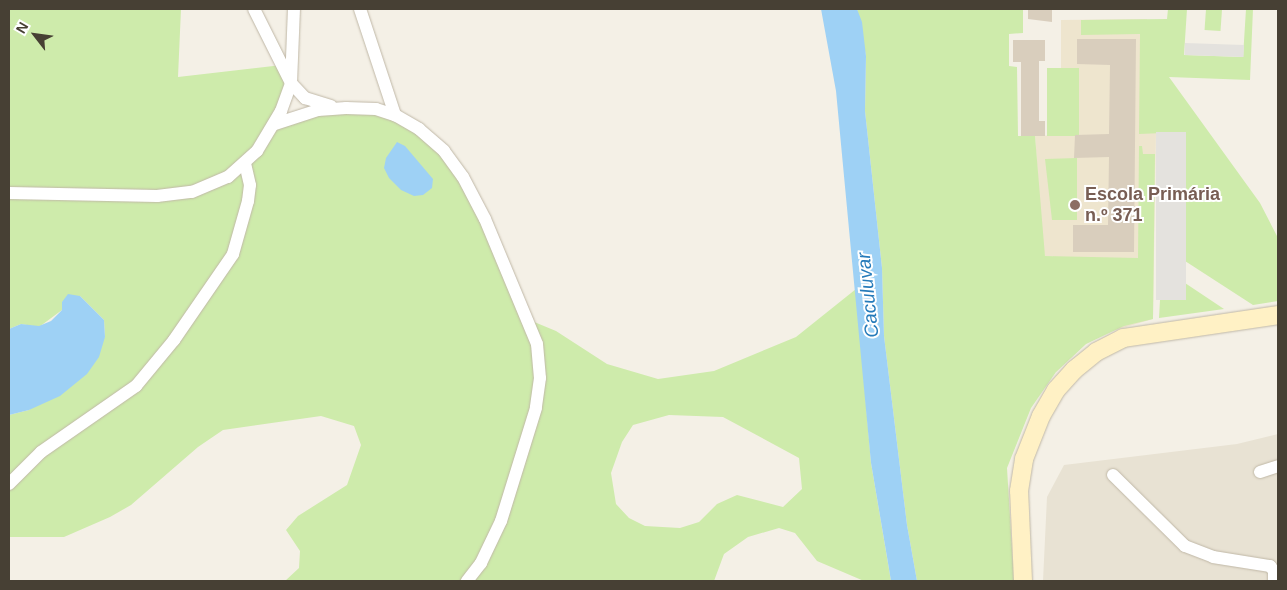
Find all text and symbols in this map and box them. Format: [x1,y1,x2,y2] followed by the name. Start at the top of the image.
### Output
[10,10,60,60] north arrow
[13,19,31,36] text: N
[1085,184,1220,226] place label: Escola Primária n.º 371
[1069,199,1081,211] marker: Escola Primária n.º 371
[852,251,884,339] water label: Caculuvar

